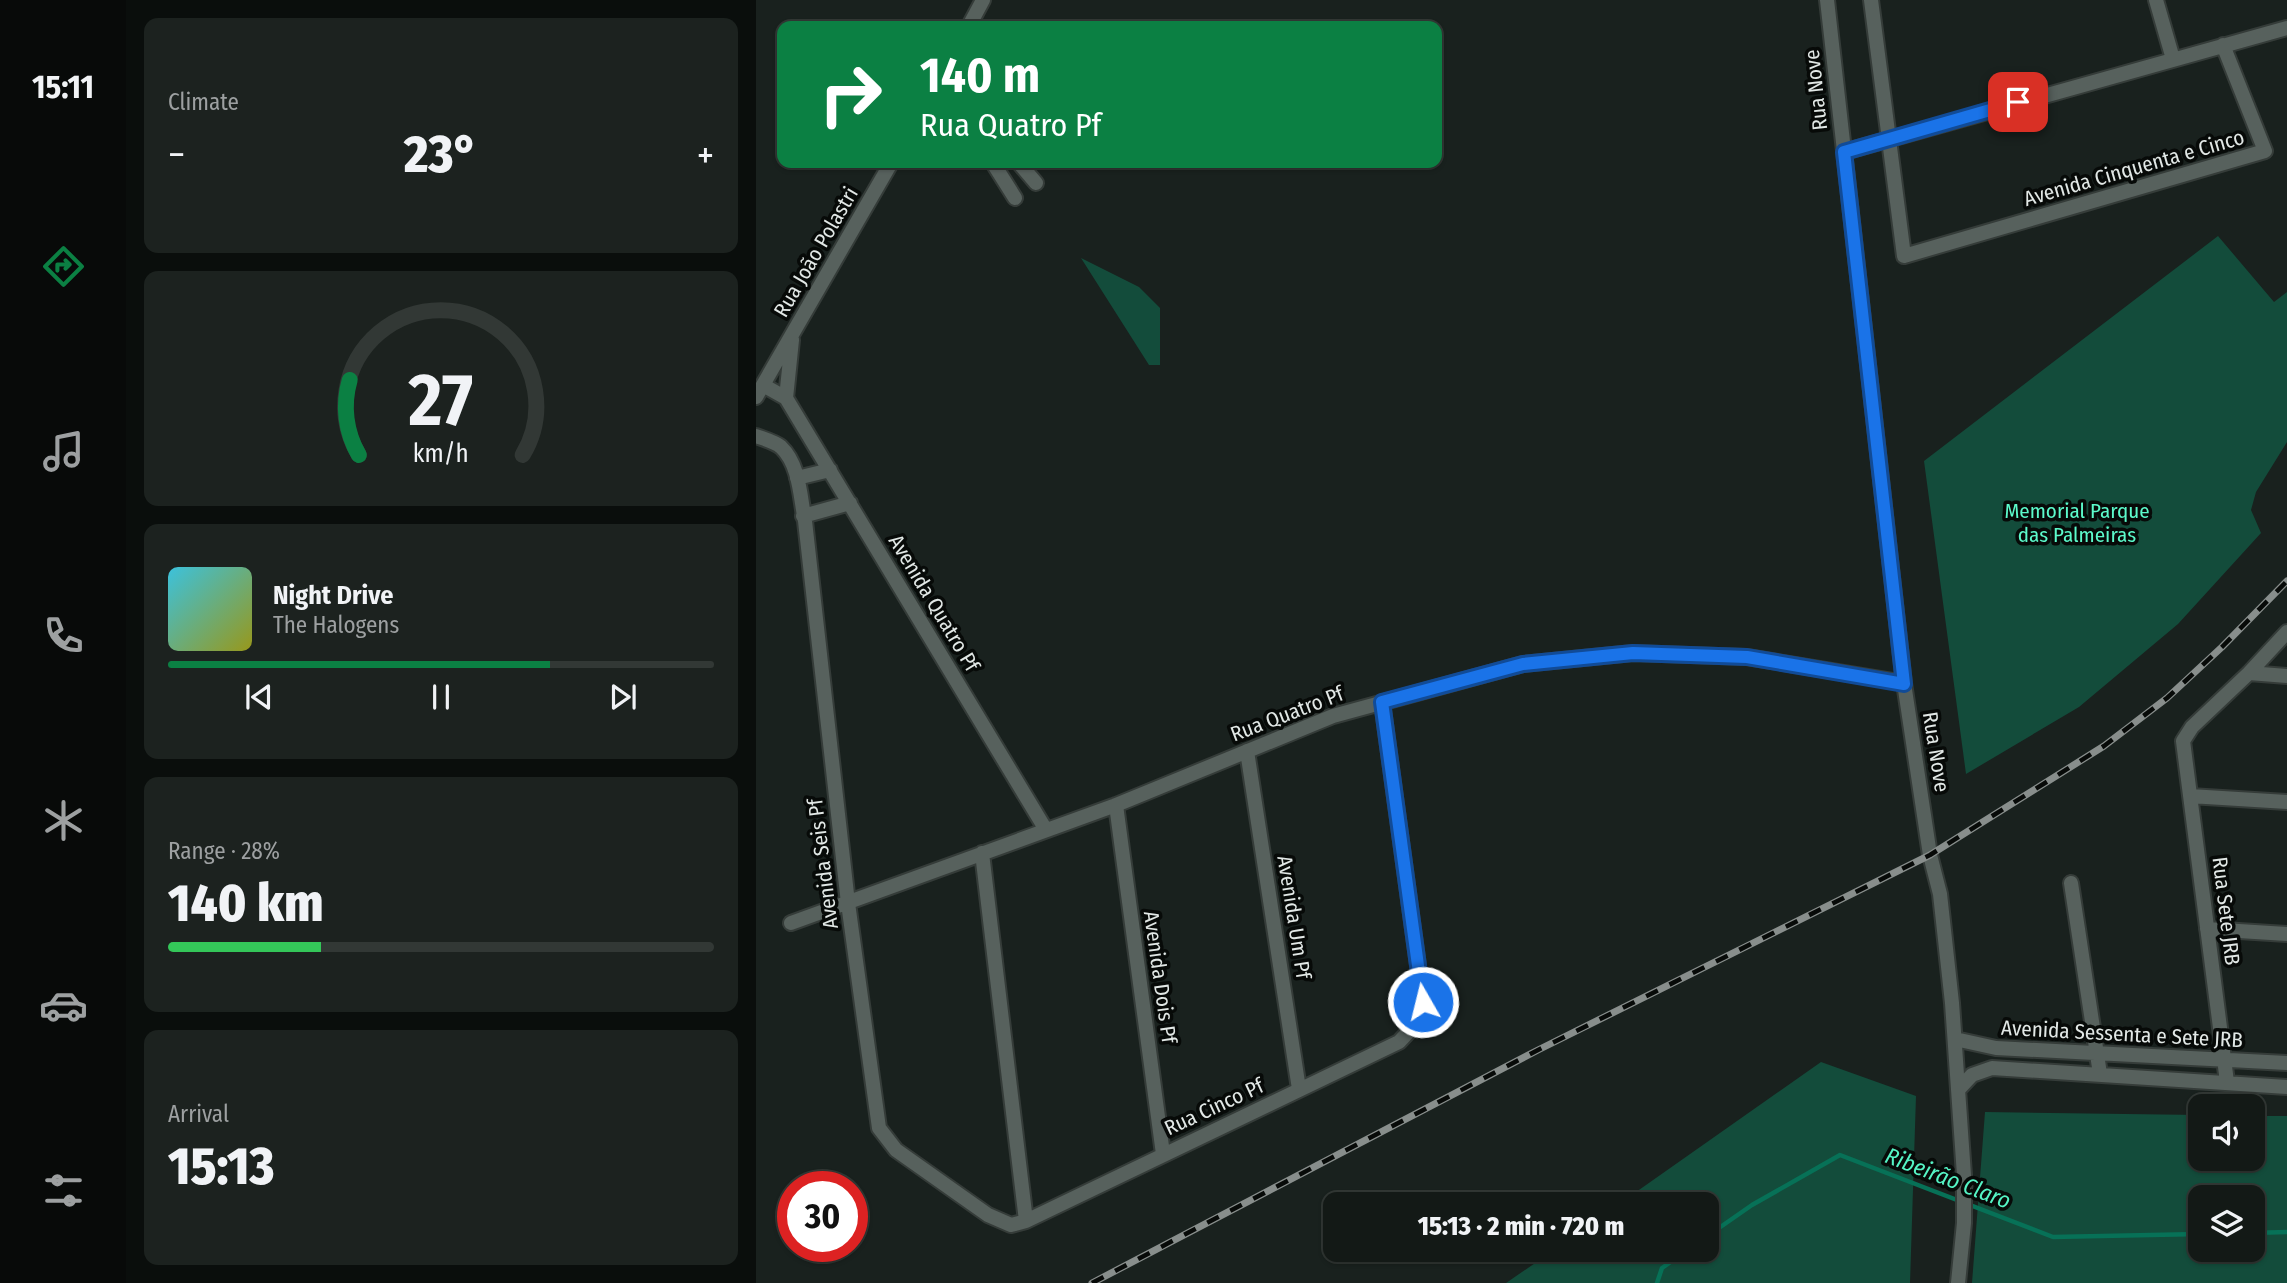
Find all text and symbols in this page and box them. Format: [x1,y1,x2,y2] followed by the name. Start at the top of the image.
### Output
[920,46,1040,105] text: 140 m
[1799,48,1833,132] street label: Rua Nove
[805,49,896,140] icon: right
[32,68,94,106] text: 15:11
[1988,72,2048,132] pin
[1999,83,2037,121] icon: arrive
[168,88,239,116] text: Climate
[920,106,1101,144] text: Rua Quatro Pf
[404,123,478,186] text: 23°
[2021,124,2247,212] street label: Avenida Cinquenta e Cinco
[168,132,185,178] text: −
[697,132,714,178] text: +
[768,182,864,322] street label: Rua João Polastri
[39,242,88,291] icon: directions
[408,357,473,444] text: 27
[39,427,88,476] icon: music
[413,438,469,468] text: km/h
[2004,498,2150,548] park label: Memorial Parque das Palmeiras
[883,530,986,677] street label: Avenida Quatro Pf
[273,580,393,611] text: Night Drive
[39,611,88,660] icon: phone
[273,611,399,639] text: The Halogens
[240,678,278,716] icon: previous
[422,678,460,716] icon: pause
[604,678,642,716] icon: next
[1227,680,1349,747] street label: Rua Quatro Pf
[1917,710,1955,794] street label: Rua Nove
[39,796,88,845] icon: climate
[802,796,844,931] street label: Avenida Seis Pf
[168,837,280,865] text: Range · 28%
[1271,854,1317,982] street label: Avenida Um Pf
[2206,855,2246,967] street label: Rua Sete JRB
[168,872,324,935] text: 140 km
[1138,909,1182,1046] street label: Avenida Dois Pf
[1386,965,1460,1039] position arrow
[39,981,88,1030] icon: car
[2000,1015,2244,1053] street label: Avenida Sessenta e Sete JRB
[1160,1072,1269,1141] street label: Rua Cinco Pf
[2188,1094,2265,1262] map controls
[2188,1094,2265,1171] button: sound
[168,1100,229,1128] text: Arrival
[168,1135,274,1198] text: 15:13
[1881,1141,2015,1215] water label: Ribeirão Claro
[39,1166,88,1215] icon: filters
[777,1171,868,1262] speed limit sign: 30
[2188,1185,2265,1262] button: layers
[1418,1211,1624,1242] text: 15:13 · 2 min · 720 m

